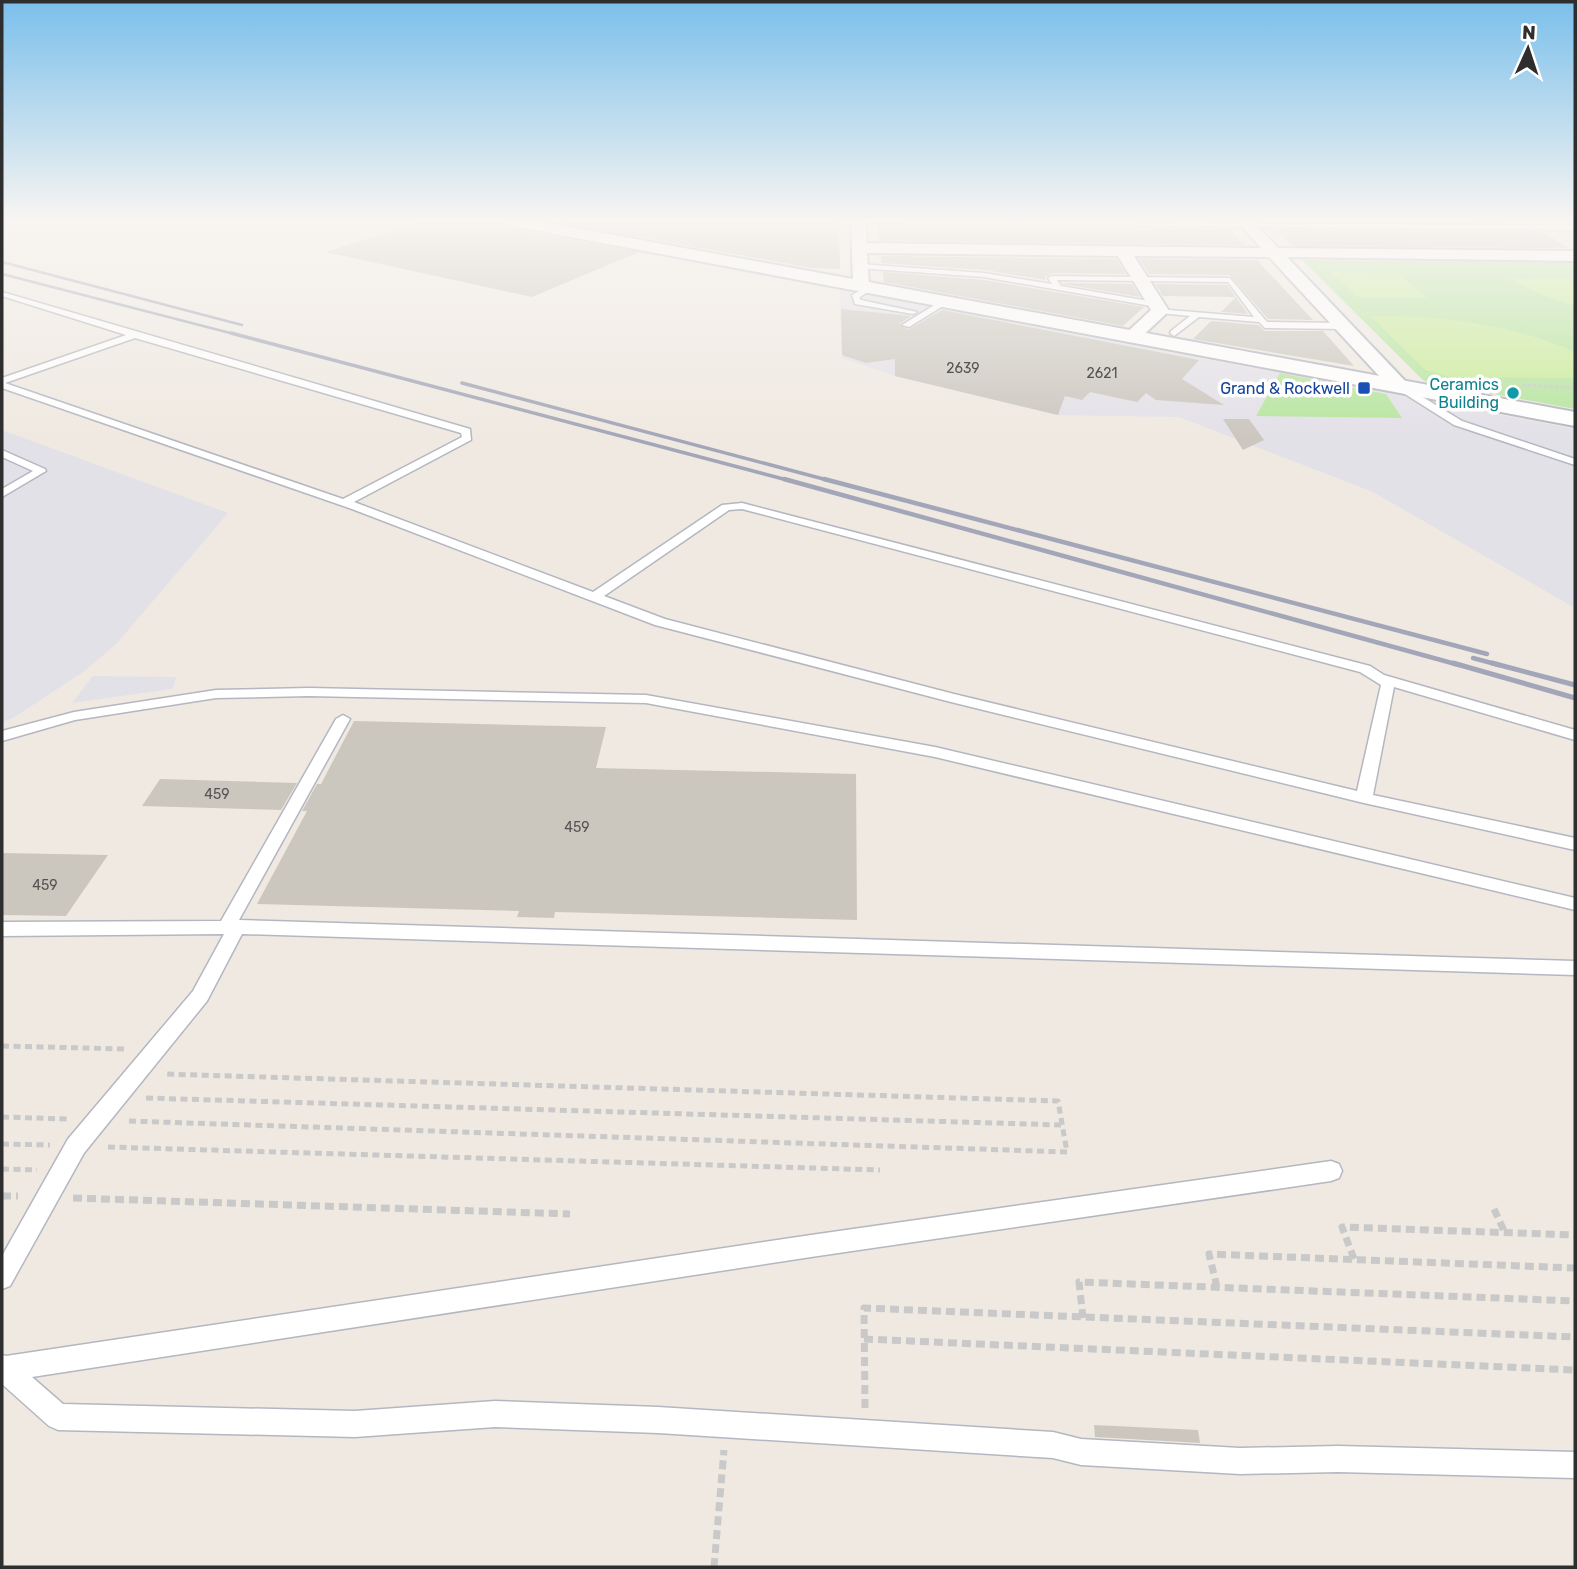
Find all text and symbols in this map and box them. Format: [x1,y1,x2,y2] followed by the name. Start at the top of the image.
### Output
[1493,14,1563,84] north arrow
[1521,21,1536,44] text: N
[946,360,980,377] house number: 2639
[1087,365,1117,382] house number: 2621
[1430,375,1499,412] place label: Ceramics Building
[1220,379,1350,398] place label: Grand & Rockwell
[1356,380,1372,396] marker: Grand & Rockwell
[1505,385,1521,401] marker: Ceramics Building
[204,786,230,803] house number: 459
[564,819,590,836] house number: 459
[32,877,58,894] house number: 459

